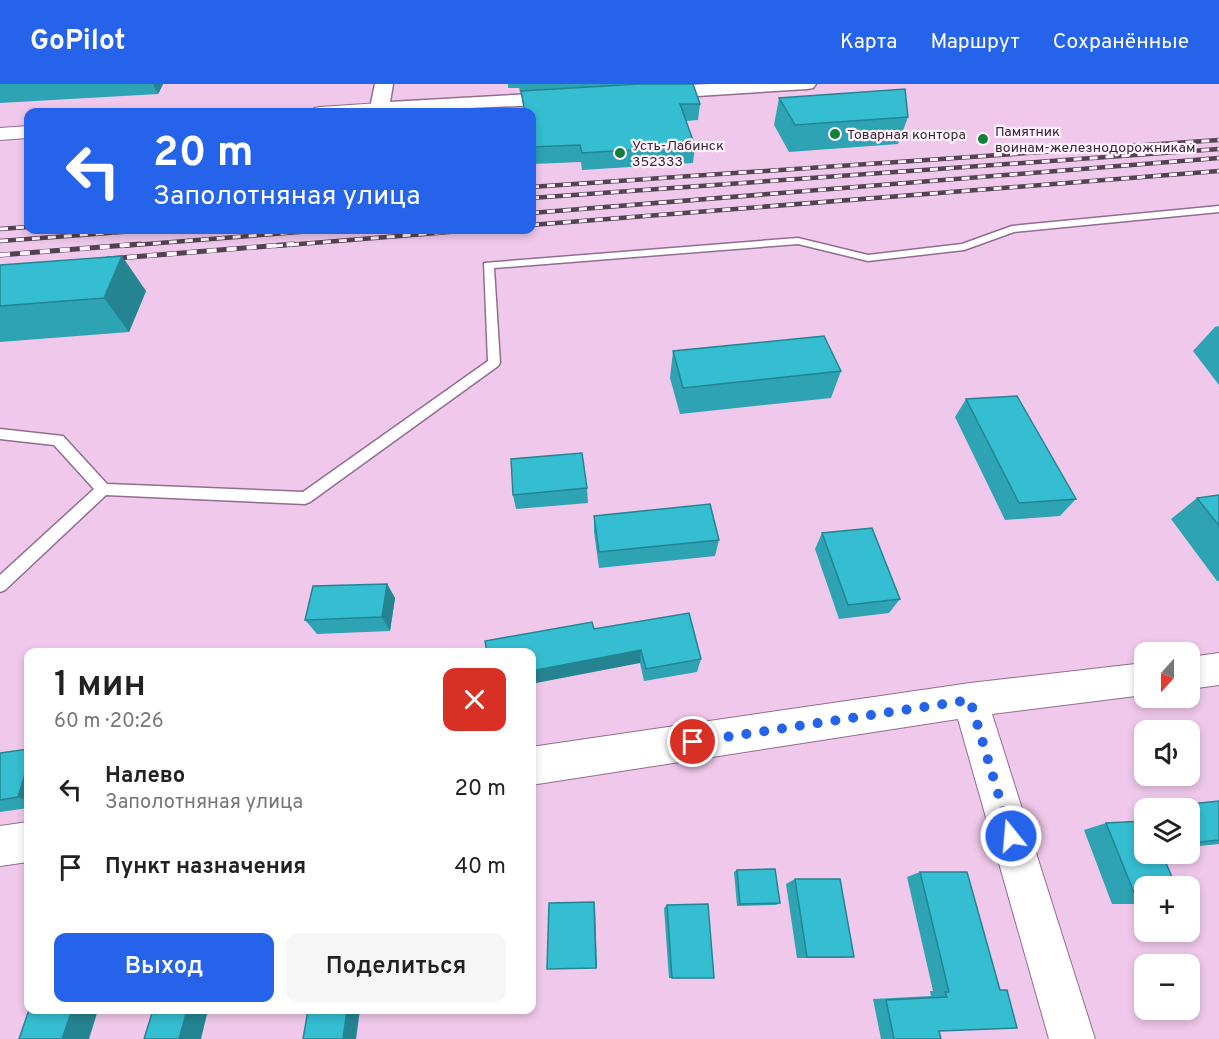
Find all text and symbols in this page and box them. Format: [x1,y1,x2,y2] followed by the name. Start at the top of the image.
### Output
[30,24,125,60] text: GoPilot
[840,29,897,56] text: Карта
[930,29,1020,56] text: Маршрут
[1053,29,1189,56] text: Сохранённые
[995,124,1195,157] place label: Памятник воинам-железнодорожникам
[828,127,842,141] marker: Товарная контора
[847,127,966,144] place label: Товарная контора
[153,128,254,181] text: 20 m
[54,132,132,210] icon: left
[976,132,990,146] marker: Памятник воинам-железнодорожникам
[632,138,724,171] place label: Усть-Лабинск 352333
[613,146,627,160] marker: Усть-Лабинск 352333
[153,180,421,214] text: Заполотняная улица
[1134,642,1200,708] north arrow
[1134,642,1200,1020] map controls
[54,663,146,709] text: 1 мин
[443,668,506,731] button: close
[54,709,164,735] text: 60 m · 20:26
[667,716,718,767] pin
[1134,720,1200,786] button: sound
[676,725,709,758] icon: arrive
[105,763,185,790] text: Налево
[54,773,87,806] icon: left
[455,776,506,803] text: 20 m
[105,790,303,816] text: Заполотняная улица
[1134,798,1200,864] button: layers
[979,804,1043,868] position arrow
[54,851,87,884] icon: arrive
[105,854,306,881] text: Пункт назначения
[454,854,506,881] text: 40 m
[1134,876,1200,942] button: +
[54,933,274,1002] button: Выход
[286,933,506,1002] button: Поделиться
[1134,954,1200,1020] button: −

